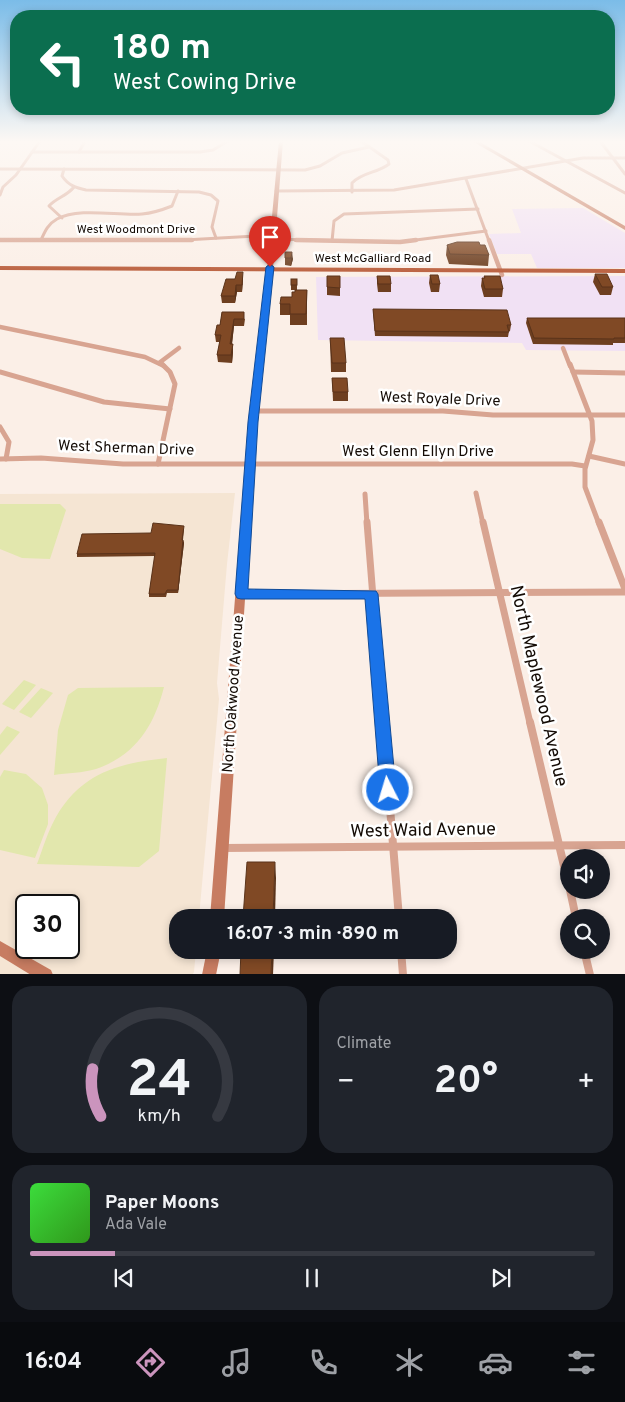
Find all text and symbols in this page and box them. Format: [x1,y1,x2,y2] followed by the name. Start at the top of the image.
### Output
[113,27,211,71] text: 180 m
[30,30,95,95] icon: left
[113,70,296,97] text: West Cowing Drive
[249,216,291,267] pin
[77,222,195,238] street label: West Woodmont Drive
[256,223,284,251] icon: arrive
[315,251,431,267] street label: West McGalliard Road
[379,388,501,412] street label: West Royale Drive
[58,437,194,461] street label: West Sherman Drive
[342,443,494,462] street label: West Glenn Ellyn Drive
[504,583,572,789] street label: North Maplewood Avenue
[219,615,249,773] street label: North Oakwood Avenue
[361,763,413,815] position arrow
[350,818,496,844] street label: West Waid Avenue
[560,849,610,959] map controls
[560,849,610,899] button: sound
[15,894,80,959] speed limit sign: 30
[560,909,610,959] button: search
[227,922,399,946] text: 16:07 · 3 min · 890 m
[337,1034,391,1054] text: Climate
[127,1049,192,1115] text: 24
[434,1058,498,1107] text: 20°
[337,1065,355,1101] text: −
[577,1065,595,1101] text: +
[138,1105,181,1128] text: km/h
[105,1191,219,1215] text: Paper Moons
[105,1215,167,1235] text: Ada Vale
[110,1264,138,1292] icon: previous
[298,1264,326,1292] icon: pause
[487,1264,515,1292] icon: next
[133,1345,168,1380] icon: directions
[219,1345,254,1380] icon: music
[306,1345,341,1380] icon: phone
[392,1345,427,1380] icon: climate
[478,1345,513,1380] icon: car
[564,1345,599,1380] icon: filters
[26,1349,82,1376] text: 16:04

